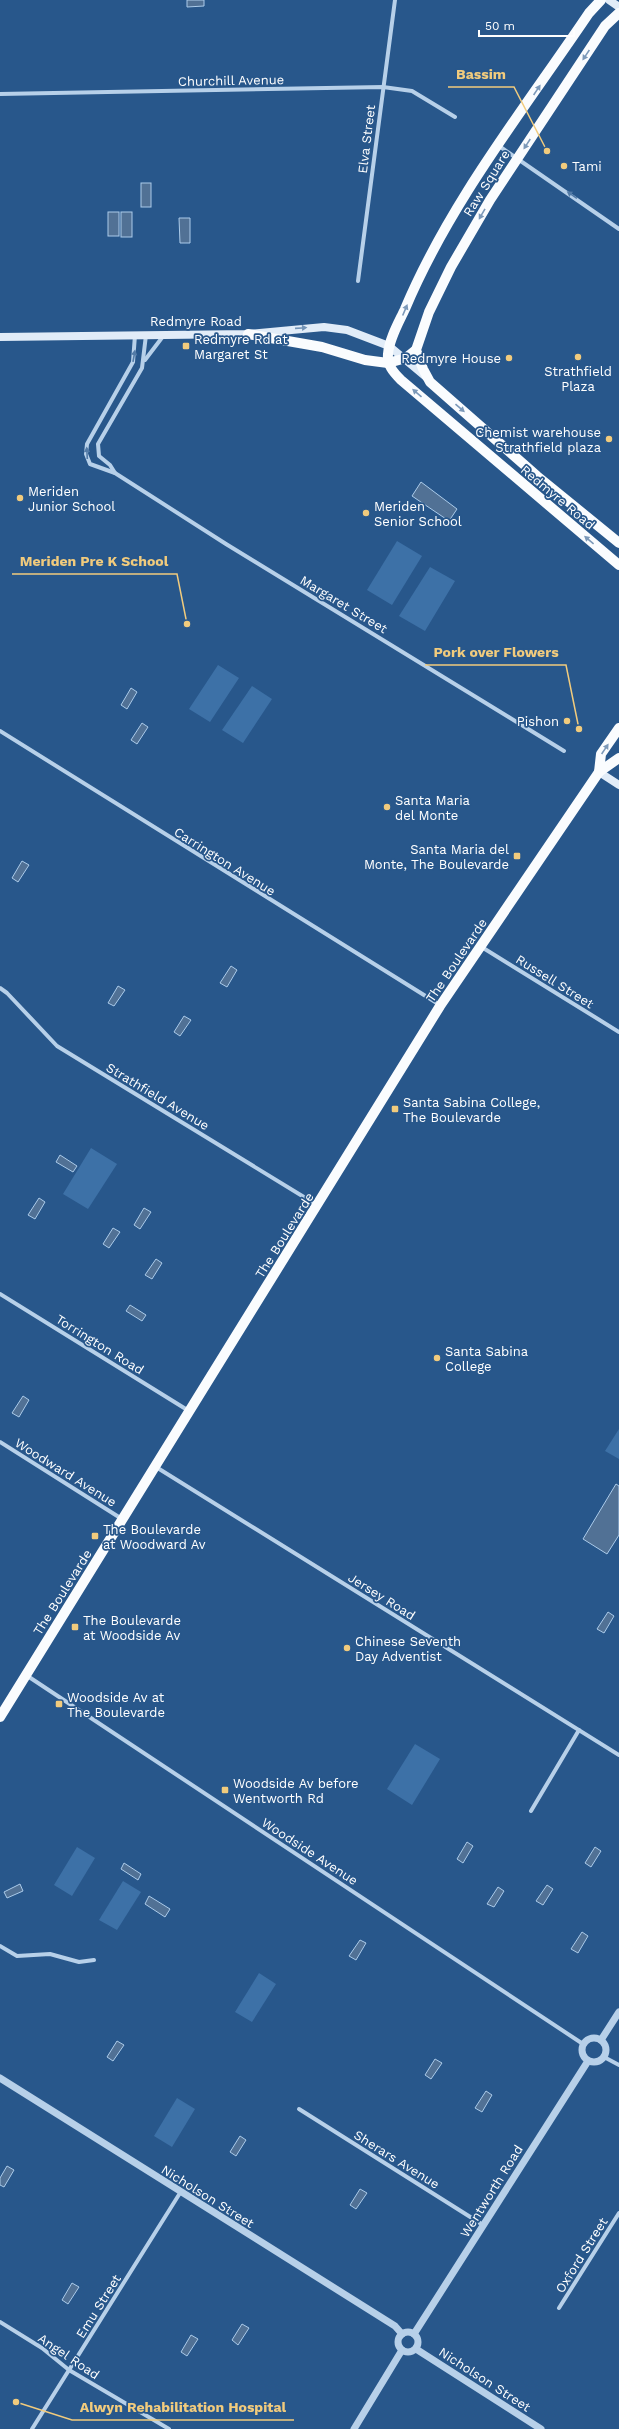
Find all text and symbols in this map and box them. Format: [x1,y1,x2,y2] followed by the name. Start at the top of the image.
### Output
[479,12,574,38] scale bar
[485,19,515,33] text: 50 m
[582,49,590,60] one-way arrow
[448,61,514,87] callout: Bassim
[456,66,506,82] text: Bassim
[178,72,284,89] street label: Churchill Avenue
[533,85,541,95] one-way arrow
[355,103,378,174] street label: Elva Street
[523,139,531,149] one-way arrow
[460,147,513,219] street label: Raw Square
[572,159,602,174] place label: Tami
[559,161,569,171] marker: Tami
[566,191,577,199] one-way arrow
[478,208,485,220] one-way arrow
[402,304,408,316] one-way arrow
[150,314,242,329] street label: Redmyre Road
[295,325,307,332] one-way arrow
[194,332,288,362] place label: Redmyre Rd at Margaret St
[181,341,191,351] marker: Redmyre Rd at Margaret St
[131,350,137,362] one-way arrow
[401,351,501,366] place label: Redmyre House
[573,352,583,362] marker: Strathfield Plaza
[504,353,514,363] marker: Redmyre House
[544,364,612,394] place label: Strathfield Plaza
[411,389,422,398] one-way arrow
[454,403,465,412] one-way arrow
[475,425,602,455] place label: Chemist warehouse Strathfield plaza
[604,434,614,444] marker: Chemist warehouse Strathfield plaza
[83,447,90,459] one-way arrow
[518,462,598,533] street label: Redmyre Road
[28,484,115,514] place label: Meriden Junior School
[15,493,25,503] marker: Meriden Junior School
[374,499,462,529] place label: Meriden Senior School
[361,508,371,518] marker: Meriden Senior School
[584,535,595,544] one-way arrow
[12,548,177,574] callout: Meriden Pre K School
[20,553,169,569] text: Meriden Pre K School
[297,572,391,637] street label: Margaret Street
[425,639,566,665] callout: Pork over Flowers
[433,644,559,660] text: Pork over Flowers
[517,714,559,729] place label: Pishon
[562,716,572,726] marker: Pishon
[601,744,609,754] one-way arrow
[395,793,471,823] place label: Santa Maria del Monte
[382,802,392,812] marker: Santa Maria del Monte
[171,824,278,899] street label: Carrington Avenue
[364,842,509,872] place label: Santa Maria del Monte, The Boulevarde
[512,851,522,861] marker: Santa Maria del Monte, The Boulevarde
[423,916,490,1005] street label: The Boulevarde
[513,952,597,1012] street label: Russell Street
[104,1060,212,1133] street label: Strathfield Avenue
[403,1095,540,1125] place label: Santa Sabina College, The Boulevarde
[390,1104,400,1114] marker: Santa Sabina College, The Boulevarde
[252,1190,317,1281] street label: The Boulevarde
[53,1311,146,1377] street label: Torrington Road
[445,1344,529,1374] place label: Santa Sabina College
[432,1353,442,1363] marker: Santa Sabina College
[12,1435,119,1510] street label: Woodward Avenue
[103,1522,206,1552] place label: The Boulevarde at Woodward Av
[90,1531,100,1541] marker: The Boulevarde at Woodward Av
[30,1547,95,1638] street label: The Boulevarde
[345,1570,418,1623] street label: Jersey Road
[83,1613,181,1643] place label: The Boulevarde at Woodside Av
[70,1622,80,1632] marker: The Boulevarde at Woodside Av
[355,1634,461,1664] place label: Chinese Seventh Day Adventist
[342,1643,352,1653] marker: Chinese Seventh Day Adventist
[67,1690,165,1720] place label: Woodside Av at The Boulevarde
[54,1699,64,1709] marker: Woodside Av at The Boulevarde
[233,1776,359,1806] place label: Woodside Av before Wentworth Rd
[220,1785,230,1795] marker: Woodside Av before Wentworth Rd
[259,1815,361,1888] street label: Woodside Avenue
[351,2127,442,2192] street label: Sherars Avenue
[457,2142,526,2240] street label: Wentworth Road
[159,2162,257,2231] street label: Nicholson Street
[552,2214,611,2296] street label: Oxford Street
[73,2271,124,2341] street label: Emu Street
[35,2330,102,2382] street label: Angel Road
[436,2344,534,2415] street label: Nicholson Street
[72,2394,294,2420] callout: Alwyn Rehabilitation Hospital
[80,2399,287,2415] text: Alwyn Rehabilitation Hospital

